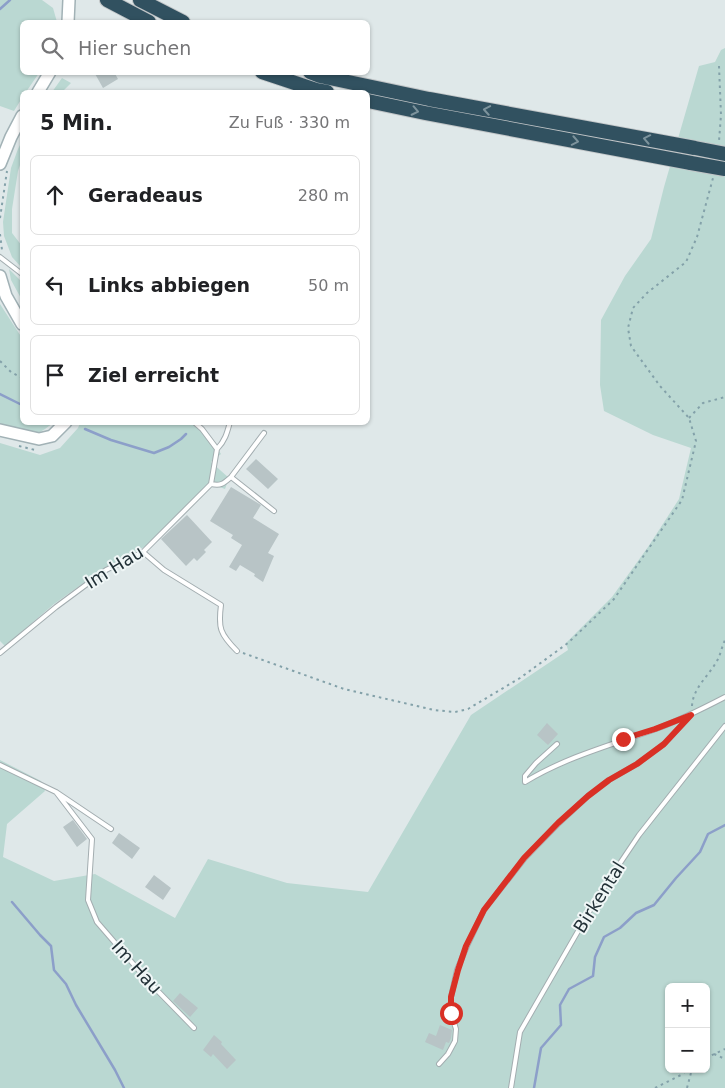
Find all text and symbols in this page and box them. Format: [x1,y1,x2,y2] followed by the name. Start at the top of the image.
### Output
[20,20,370,75] search box
[38,34,66,62] icon: search
[78,37,191,59] text: Hier suchen
[483,105,491,115] one-way arrow
[411,106,420,116] one-way arrow
[40,111,113,135] text: 5 Min.
[229,113,350,132] text: Zu Fuß · 330 m
[642,135,651,145] one-way arrow
[570,136,579,146] one-way arrow
[41,181,69,209] icon: ahead
[88,184,203,206] text: Geradeaus
[298,186,349,205] text: 280 m
[41,271,69,299] icon: left
[88,274,250,296] text: Links abbiegen
[308,276,349,295] text: 50 m
[41,361,69,389] icon: arrive
[88,364,219,386] text: Ziel erreicht
[81,541,147,593] street label: Im Hau
[612,728,635,751] route end
[569,857,629,937] street label: Birkental
[108,936,166,998] street label: Im Hau
[665,983,710,1073] map controls
[665,983,710,1028] button: +
[440,1002,463,1025] route start
[665,1028,710,1073] button: −

